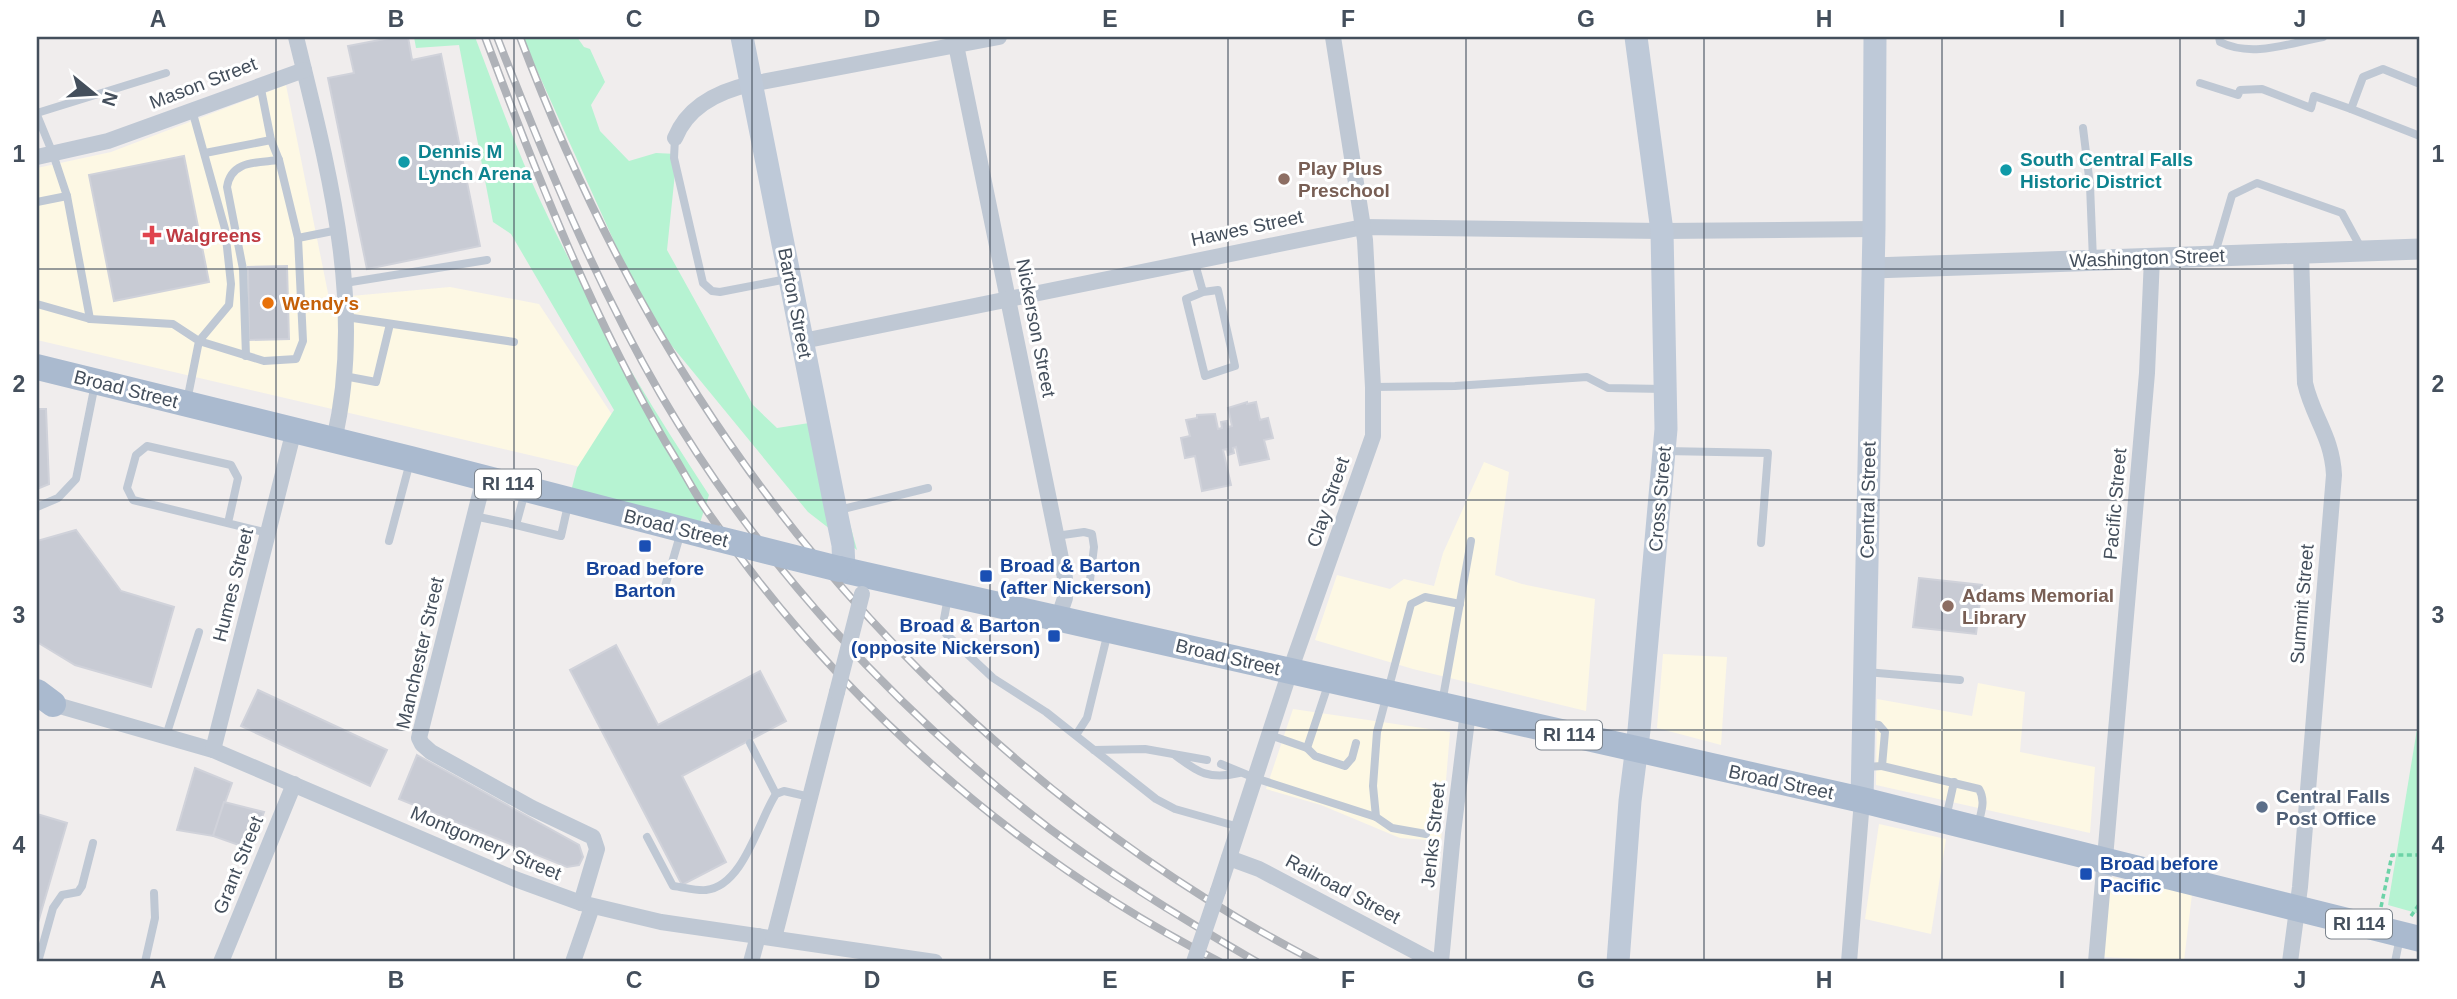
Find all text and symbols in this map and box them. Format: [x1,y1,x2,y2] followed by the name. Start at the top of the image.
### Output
[150,6,166,32] text: A
[388,6,404,32] text: B
[626,6,642,32] text: C
[864,6,880,32] text: D
[1102,6,1118,32] text: E
[1341,6,1355,32] text: F
[1577,6,1595,32] text: G
[1816,6,1832,32] text: H
[2059,6,2065,32] text: I
[2294,6,2306,32] text: J
[146,53,260,113] street label: Mason Street
[60,60,130,130] north arrow
[98,89,122,109] text: N
[13,141,26,167] text: 1
[418,141,532,184] place label: Dennis M Lynch Arena
[2432,141,2445,167] text: 1
[2020,149,2193,192] place label: South Central Falls Historic District
[396,154,412,170] marker: Dennis M Lynch Arena
[1298,158,1390,201] place label: Play Plus Preschool
[1998,162,2014,178] marker: South Central Falls Historic District
[1276,171,1292,187] marker: Play Plus Preschool
[1189,206,1306,250] street label: Hawes Street
[166,225,261,246] place label: Walgreens
[144,227,160,243] marker: Walgreens
[2069,245,2226,271] street label: Washington Street
[774,246,816,361] street label: Barton Street
[1012,257,1060,400] street label: Nickerson Street
[282,293,359,314] place label: Wendy's
[260,295,276,311] marker: Wendy's
[72,366,181,412] street label: Broad Street
[13,371,25,397] text: 2
[2432,371,2444,397] text: 2
[1856,441,1880,559] street label: Central Street
[1645,445,1675,553] street label: Cross Street
[2100,447,2130,561] street label: Pacific Street
[1303,453,1353,550] street label: Clay Street
[475,470,541,498] road number: RI 114
[622,505,731,551] street label: Broad Street
[209,525,257,644] street label: Humes Street
[637,538,653,554] marker: Broad before Barton
[2286,542,2318,665] street label: Summit Street
[1000,555,1151,598] place label: Broad & Barton (after Nickerson)
[586,558,704,601] place label: Broad before Barton
[978,568,994,584] marker: Broad & Barton (after Nickerson)
[392,574,448,731] street label: Manchester Street
[1962,585,2114,628] place label: Adams Memorial Library
[1940,598,1956,614] marker: Adams Memorial Library
[13,602,25,628] text: 3
[2432,602,2444,628] text: 3
[851,615,1040,658] place label: Broad & Barton (opposite Nickerson)
[1046,628,1062,644] marker: Broad & Barton (opposite Nickerson)
[1174,635,1283,679] street label: Broad Street
[1536,720,1602,750] road number: RI 114
[1727,761,1836,804] street label: Broad Street
[1417,781,1449,889] street label: Jenks Street
[2276,786,2390,829] place label: Central Falls Post Office
[2254,799,2270,815] marker: Central Falls Post Office
[408,802,565,885] street label: Montgomery Street
[209,812,267,917] street label: Grant Street
[13,832,26,858] text: 4
[2432,832,2445,858] text: 4
[1282,850,1405,928] street label: Railroad Street
[2100,853,2218,896] place label: Broad before Pacific
[2078,866,2094,882] marker: Broad before Pacific
[2326,909,2392,939] road number: RI 114
[150,967,166,993] text: A
[388,967,404,993] text: B
[626,967,642,993] text: C
[864,967,880,993] text: D
[1102,967,1118,993] text: E
[1341,967,1355,993] text: F
[1577,967,1595,993] text: G
[1816,967,1832,993] text: H
[2059,967,2065,993] text: I
[2294,967,2306,993] text: J

